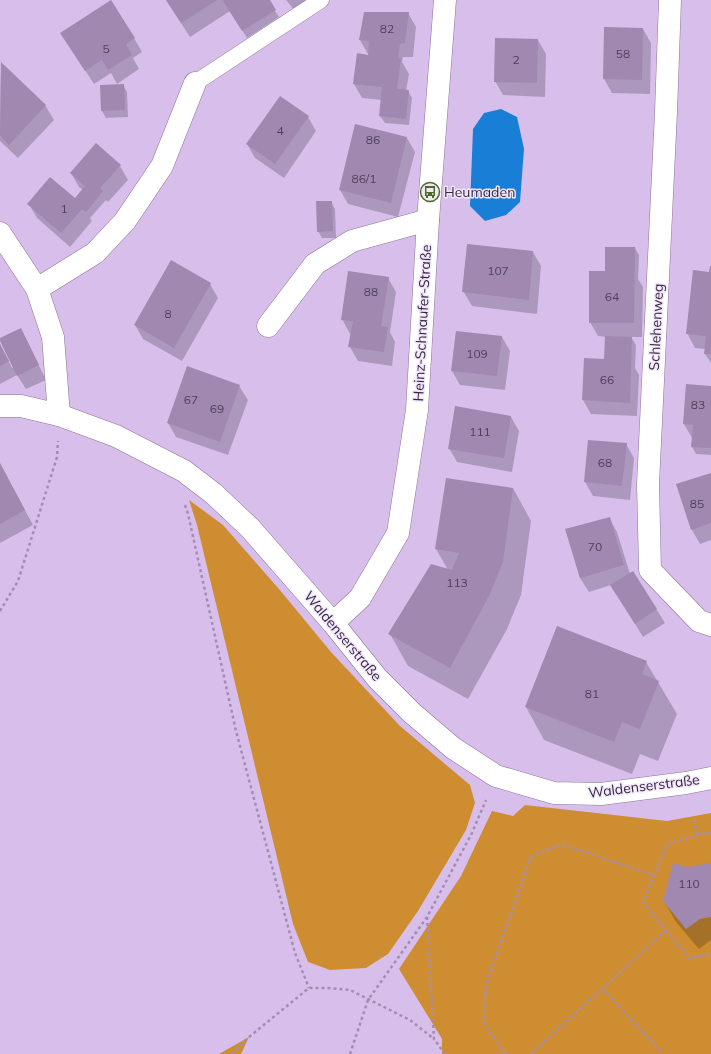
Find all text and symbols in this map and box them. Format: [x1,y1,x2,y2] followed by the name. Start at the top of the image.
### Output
[380,21,394,36] house number: 82
[102,41,110,56] house number: 5
[616,46,630,61] house number: 58
[512,52,520,67] house number: 2
[276,123,284,138] house number: 4
[366,132,380,147] house number: 86
[351,171,377,186] house number: 86/1
[419,181,441,203] bus stop icon: Heumaden
[444,183,515,201] place label: Heumaden
[60,201,68,216] house number: 1
[409,244,435,402] street label: Heinz-Schnaufer-Straße
[487,263,509,278] house number: 107
[645,283,667,371] street label: Schlehenweg
[364,284,378,299] house number: 88
[605,289,619,304] house number: 64
[164,306,172,321] house number: 8
[466,346,488,361] house number: 109
[600,372,614,387] house number: 66
[184,392,198,407] house number: 67
[691,397,705,412] house number: 83
[210,401,224,416] house number: 69
[469,424,491,439] house number: 111
[598,455,612,470] house number: 68
[690,496,704,511] house number: 85
[588,539,602,554] house number: 70
[446,575,468,590] house number: 113
[300,587,386,685] street label: Waldenserstraße
[585,686,599,701] house number: 81
[587,770,701,802] street label: Waldenserstraße
[678,876,700,891] house number: 110

